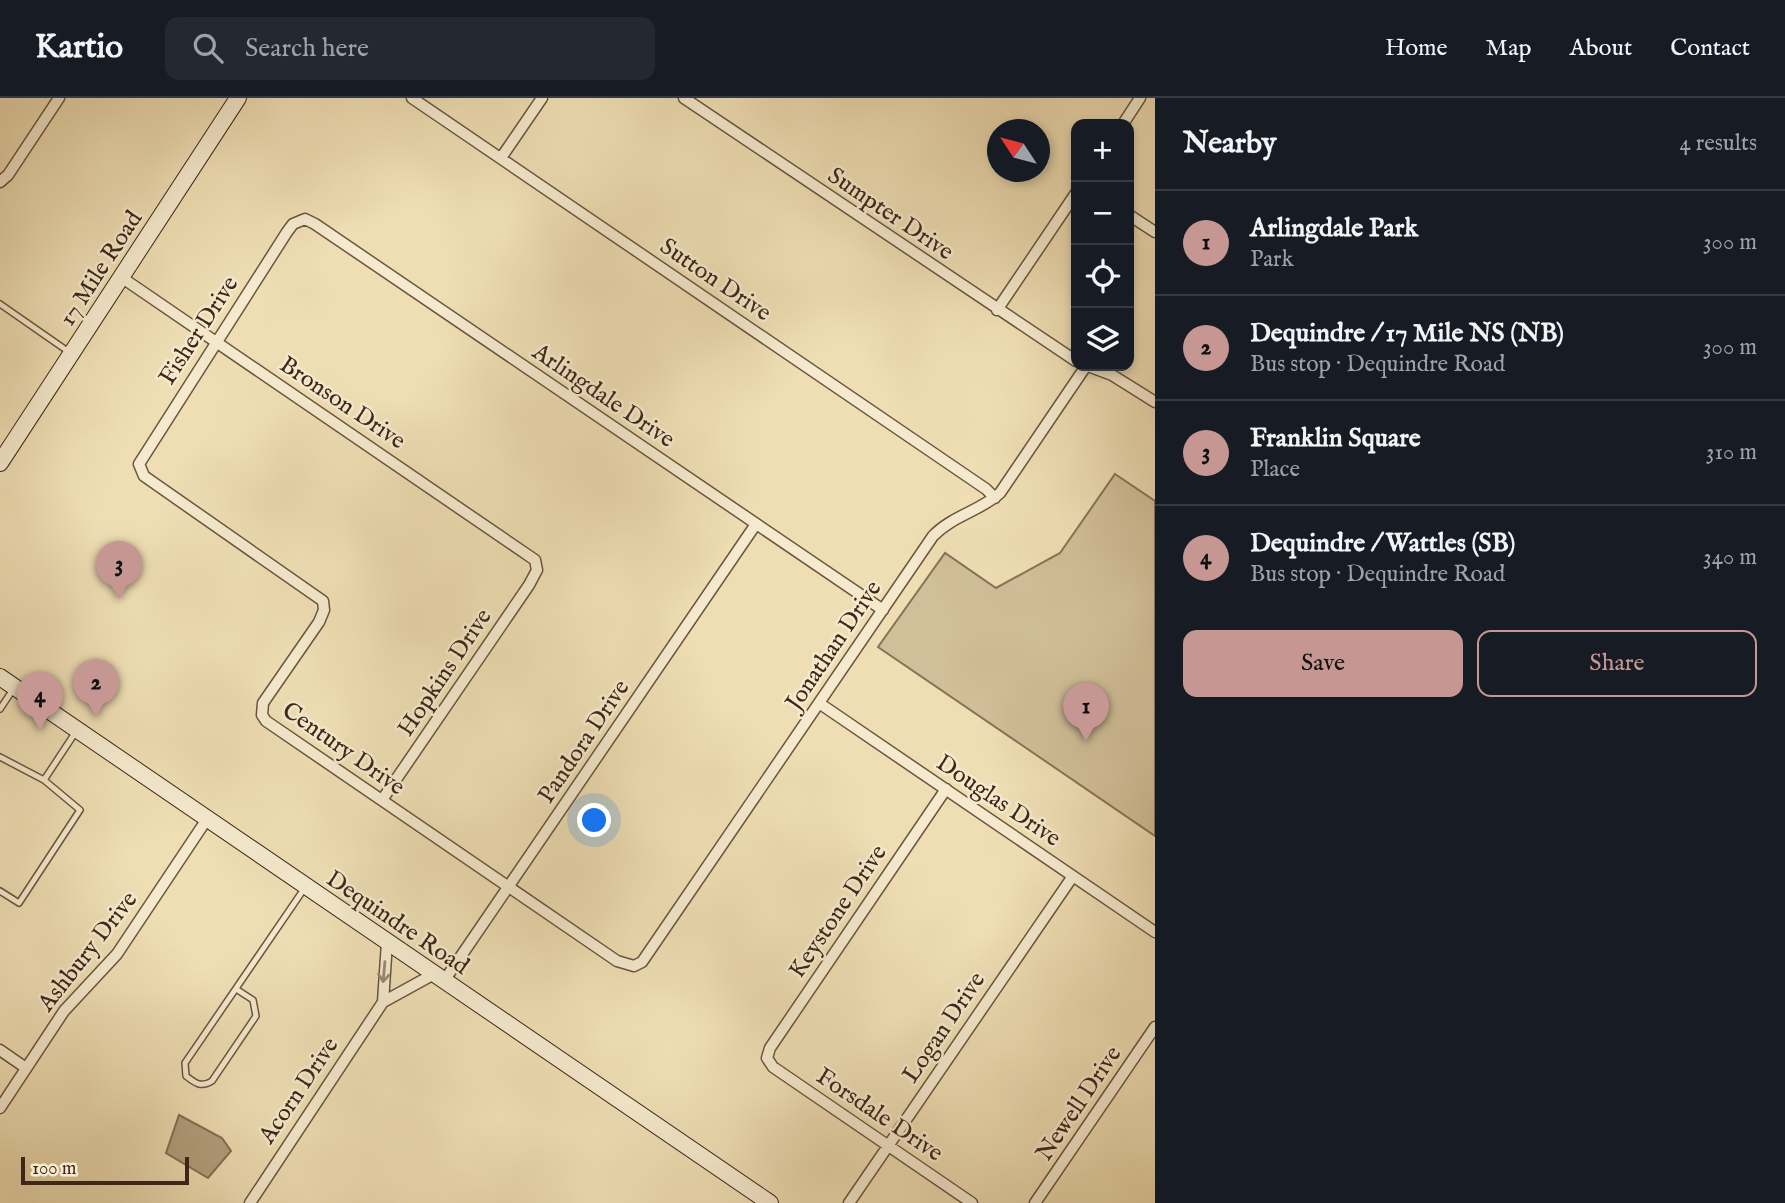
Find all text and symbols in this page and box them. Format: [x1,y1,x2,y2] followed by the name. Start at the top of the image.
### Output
[165,17,655,80] search box
[35,27,123,69] text: Kartio
[189,29,227,67] icon: search
[245,32,369,65] text: Search here
[1385,33,1448,64] text: Home
[1486,33,1532,64] text: Map
[1570,33,1632,64] text: About
[1670,33,1750,64] text: Contact
[987,119,1050,182] north arrow
[1071,119,1134,371] map controls
[1071,119,1134,182] button: +
[1183,125,1276,163] text: Nearby
[1679,129,1757,158] text: 4 results
[821,161,959,268] street label: Sumpter Drive
[1071,182,1134,245] button: −
[52,205,150,332] street label: 17 Mile Road
[1250,212,1418,245] text: Arlingdale Park
[1202,228,1210,257] text: 1
[1703,228,1757,257] text: 300 m
[653,232,777,329] street label: Sutton Drive
[1071,245,1134,308] button: locate
[1250,245,1294,274] text: Park
[153,270,246,391] street label: Fisher Drive
[1071,308,1134,371] button: layers
[1250,317,1564,350] text: Dequindre / 17 Mile NS (NB)
[1201,333,1211,362] text: 2
[1703,333,1757,362] text: 300 m
[525,337,680,455] street label: Arlingdale Drive
[273,350,411,457] street label: Bronson Drive
[1250,350,1505,379] text: Bus stop · Dequindre Road
[1250,422,1421,455] text: Franklin Square
[1202,438,1210,467] text: 3
[1706,438,1757,467] text: 310 m
[1250,455,1300,484] text: Place
[1250,527,1515,560] text: Dequindre / Wattles (SB)
[96,541,142,599] pin: 3
[1200,543,1212,572] text: 4
[1703,543,1757,572] text: 340 m
[1250,560,1505,589] text: Bus stop · Dequindre Road
[778,575,889,719] street label: Jonathan Drive
[391,603,499,743] street label: Hopkins Drive
[1183,630,1463,697] button: Save
[1477,630,1757,697] button: Share
[73,659,119,717] pin: 2
[17,672,63,730] pin: 4
[531,674,637,810] street label: Pandora Drive
[1063,683,1109,741] pin: 1
[276,695,411,803] street label: Century Drive
[930,748,1067,854] street label: Douglas Drive
[577,803,611,837] your location
[782,839,894,985] street label: Keystone Drive
[320,864,475,983] street label: Dequindre Road
[31,886,145,1019] street label: Ashbury Drive
[378,960,391,983] one-way arrow
[896,966,993,1089] street label: Logan Drive
[252,1032,346,1151] street label: Acorn Drive
[1029,1040,1129,1167] street label: Newell Drive
[810,1061,949,1169] street label: Forsdale Drive
[21,1154,189,1186] scale bar
[32,1157,76,1181] text: 100 m

